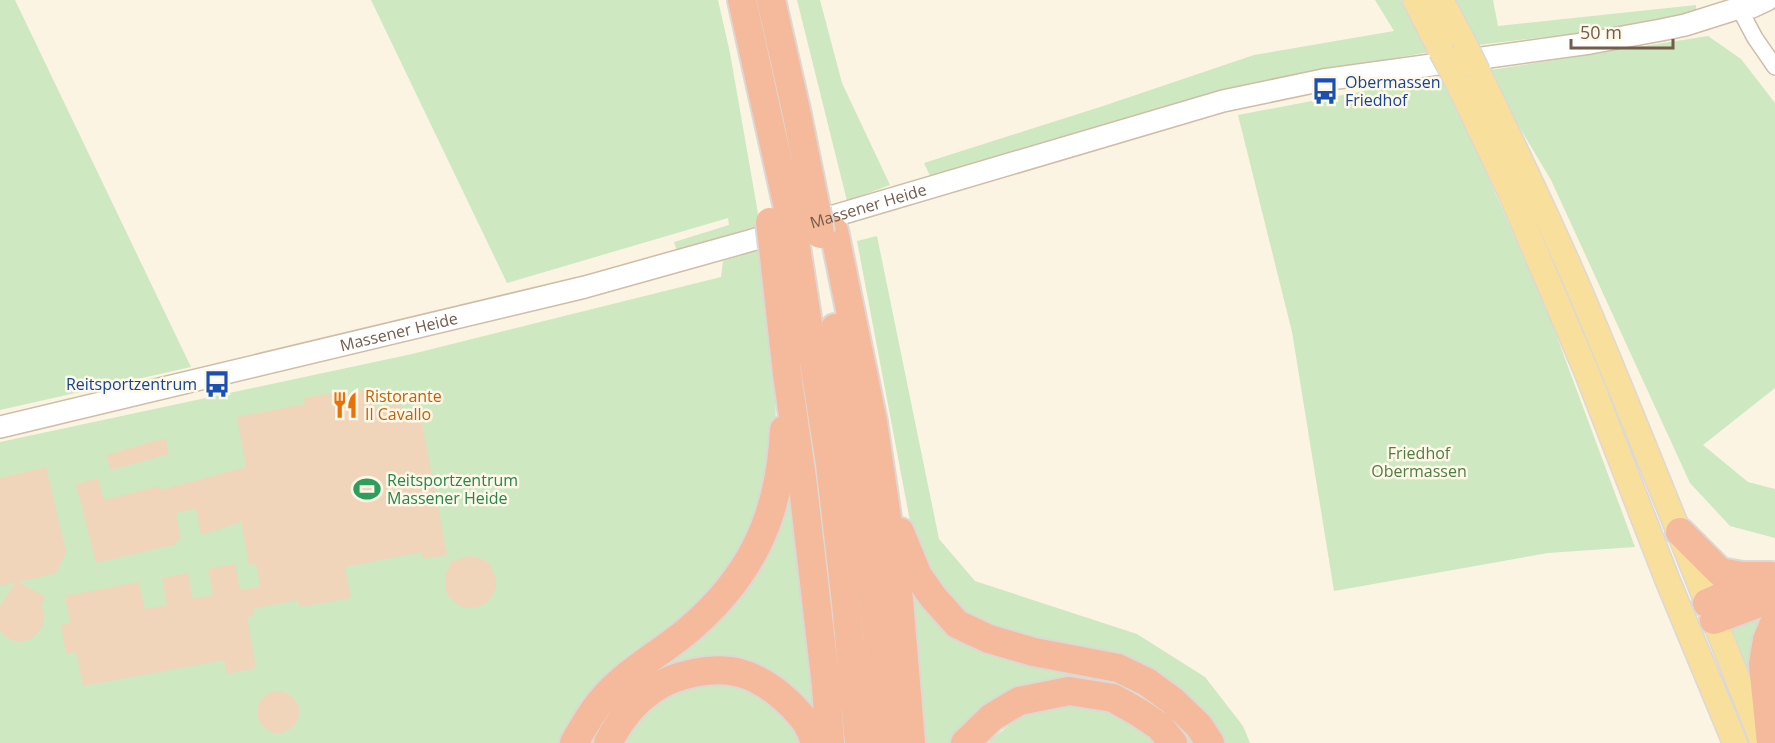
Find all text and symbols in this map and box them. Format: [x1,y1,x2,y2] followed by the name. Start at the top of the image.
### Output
[1571,12,1673,50] scale bar
[1580,20,1622,44] text: 50 m
[1345,71,1441,111] place label: Obermassen Friedhof
[1310,76,1340,106] bus stop icon: Obermassen Friedhof
[807,178,929,233] street label: Massener Heide
[338,307,460,356] street label: Massener Heide
[202,369,232,399] bus stop icon: Reitsportzentrum
[66,373,197,395] place label: Reitsportzentrum
[365,385,442,425] place label: Ristorante Il Cavallo
[330,390,360,420] restaurant icon: Ristorante Il Cavallo
[1371,442,1467,482] park label: Friedhof Obermassen
[387,469,518,509] place label: Reitsportzentrum Massener Heide
[352,474,382,504] sports icon: Reitsportzentrum Massener Heide

